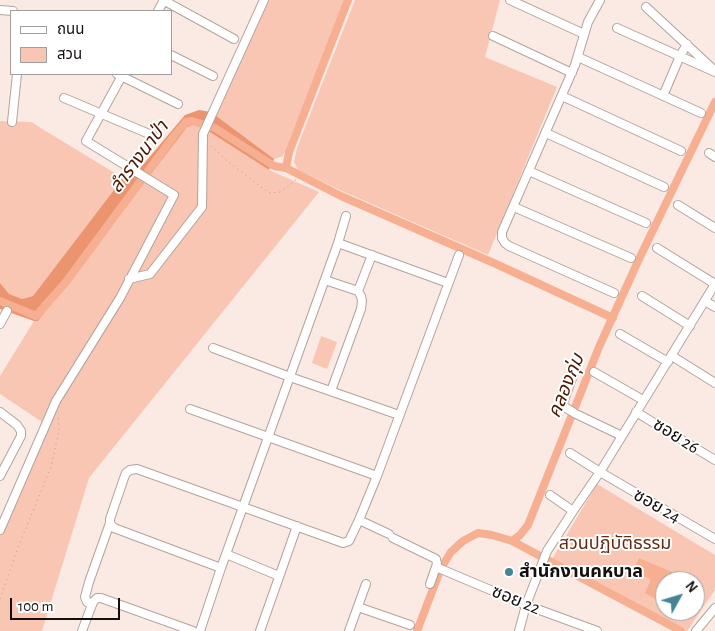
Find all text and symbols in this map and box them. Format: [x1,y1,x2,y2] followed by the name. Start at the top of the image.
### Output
[10,10,172,75] legend
[57,22,84,37] text: ถนน
[57,47,82,62] text: สวน
[105,116,173,198] water label: ลำรางนาป่า
[543,351,589,421] water label: คลองกุ่ม
[649,413,703,459] street label: ซอย 26
[630,484,684,528] street label: ซอย 24
[559,533,671,555] park label: สวนปฏิบัติธรรม
[519,561,643,583] place label: สำนักงานคหบาล
[503,566,515,578] marker: สำนักงานคหบาล
[655,571,705,621] north arrow
[682,579,699,595] text: N
[489,581,543,619] street label: ซอย 22
[12,588,122,620] scale bar
[18,599,53,614] text: 100 m

